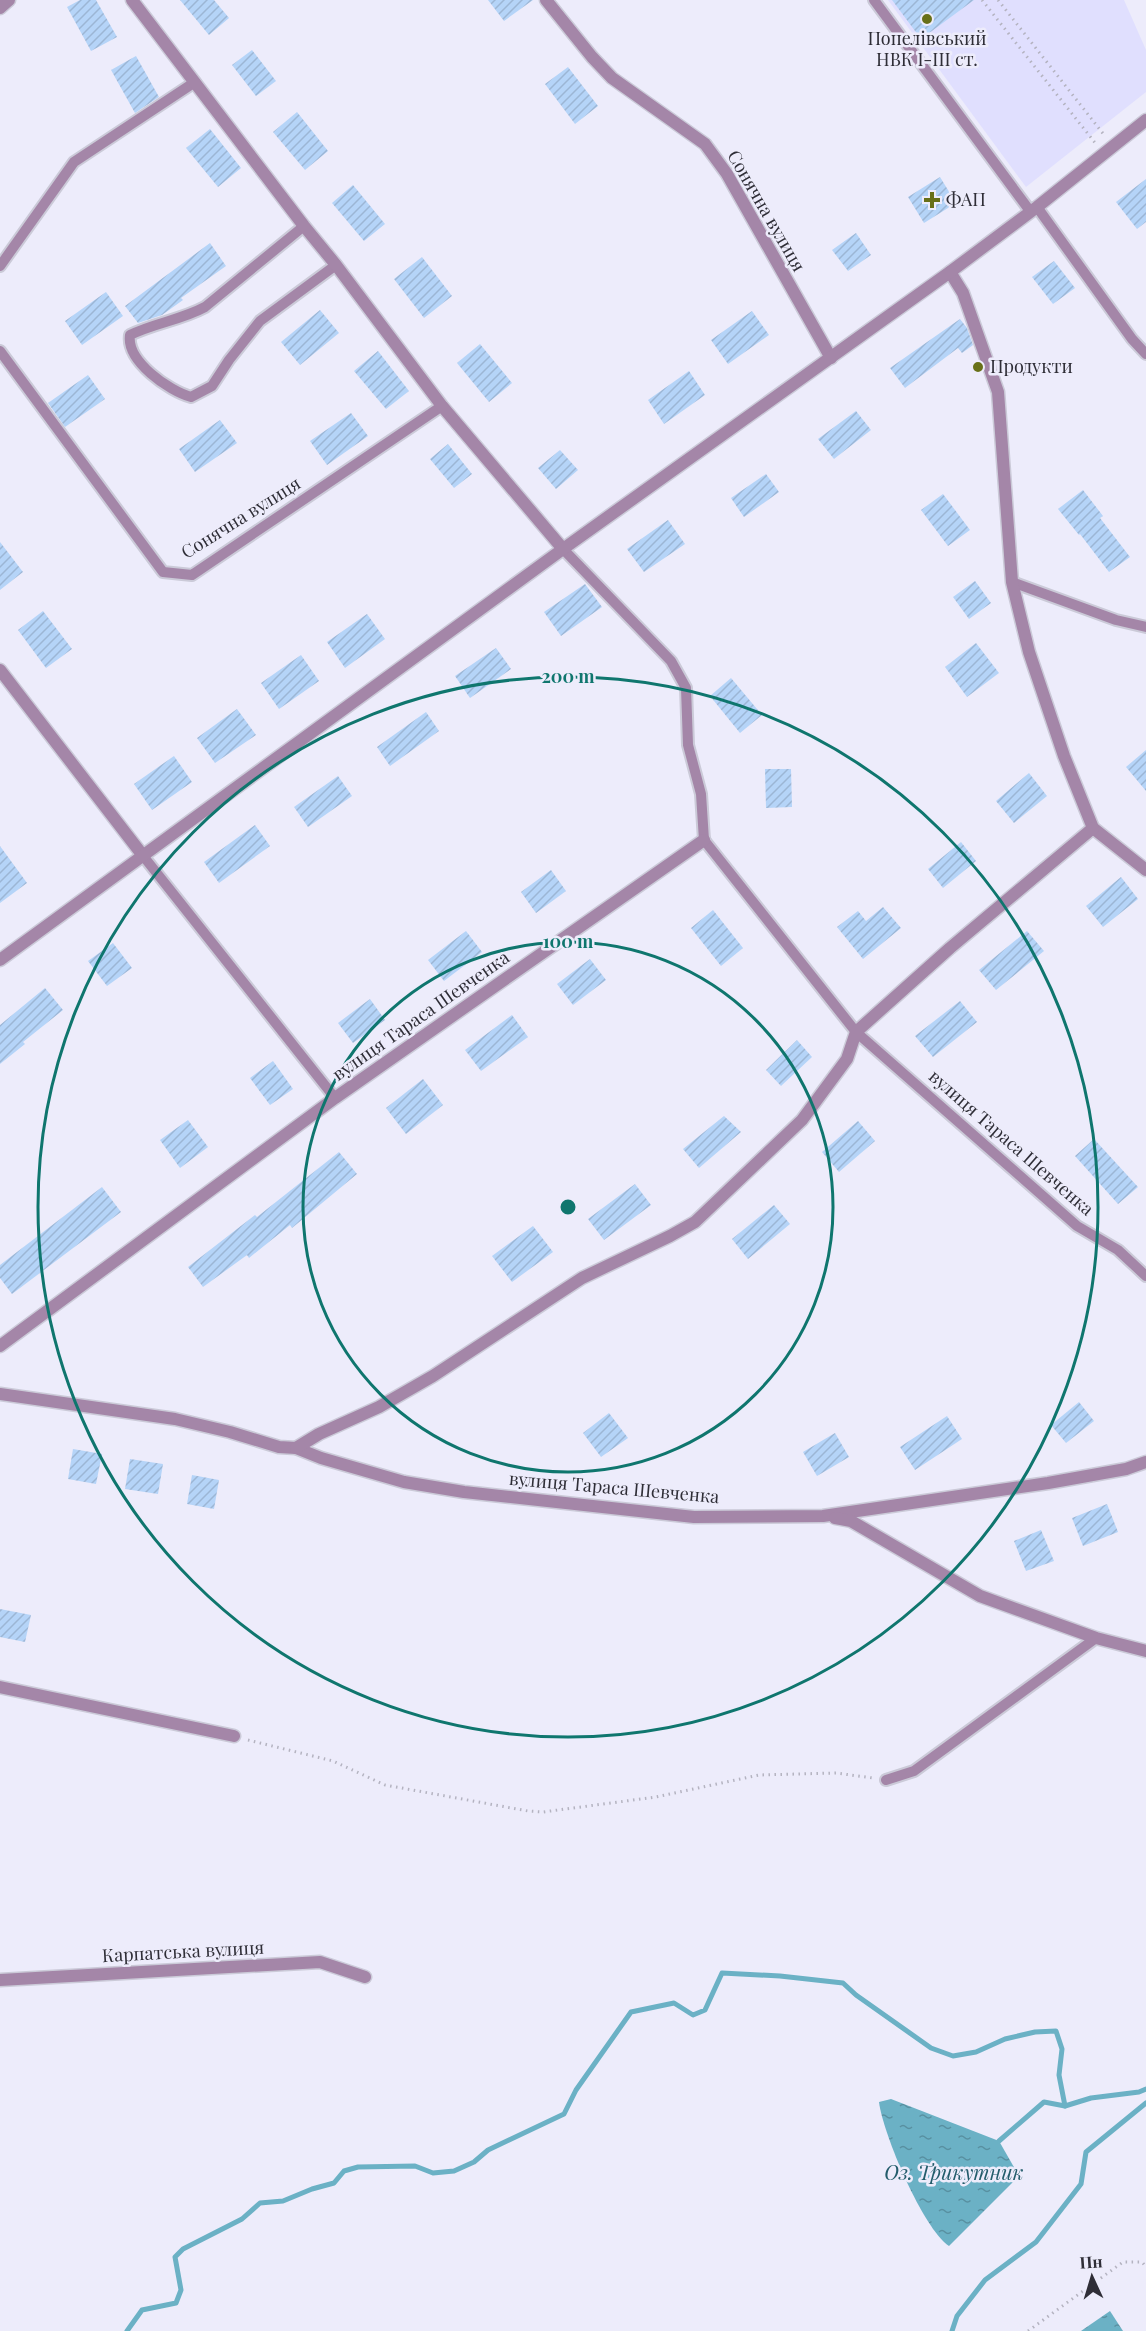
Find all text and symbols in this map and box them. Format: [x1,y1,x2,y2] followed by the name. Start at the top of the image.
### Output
[920,12,934,26] marker: Попелівський НВК І-ІІІ ст.
[867,26,987,71] place label: Попелівський НВК І-ІІІ ст.
[722,145,812,276] street label: Сонячна вулиця
[946,187,986,211] place label: ФАП
[923,191,941,209] marker: ФАП
[990,354,1073,378] place label: Продукти
[971,360,985,374] marker: Продукти
[176,471,305,563] street label: Сонячна вулиця
[541,664,595,688] text: 200 m
[543,929,594,953] text: 100 m
[327,945,514,1086] street label: вулиця Тараса Шевченка
[924,1064,1099,1221] street label: вулиця Тараса Шевченка
[558,1197,578,1217] centre of rings
[508,1466,720,1508] street label: вулиця Тараса Шевченка
[101,1935,265,1967] street label: Карпатська вулиця
[884,2158,1024,2185] water label: Оз. Трикутник
[1062,2247,1122,2307] north arrow
[1079,2250,1103,2273] text: Пн

